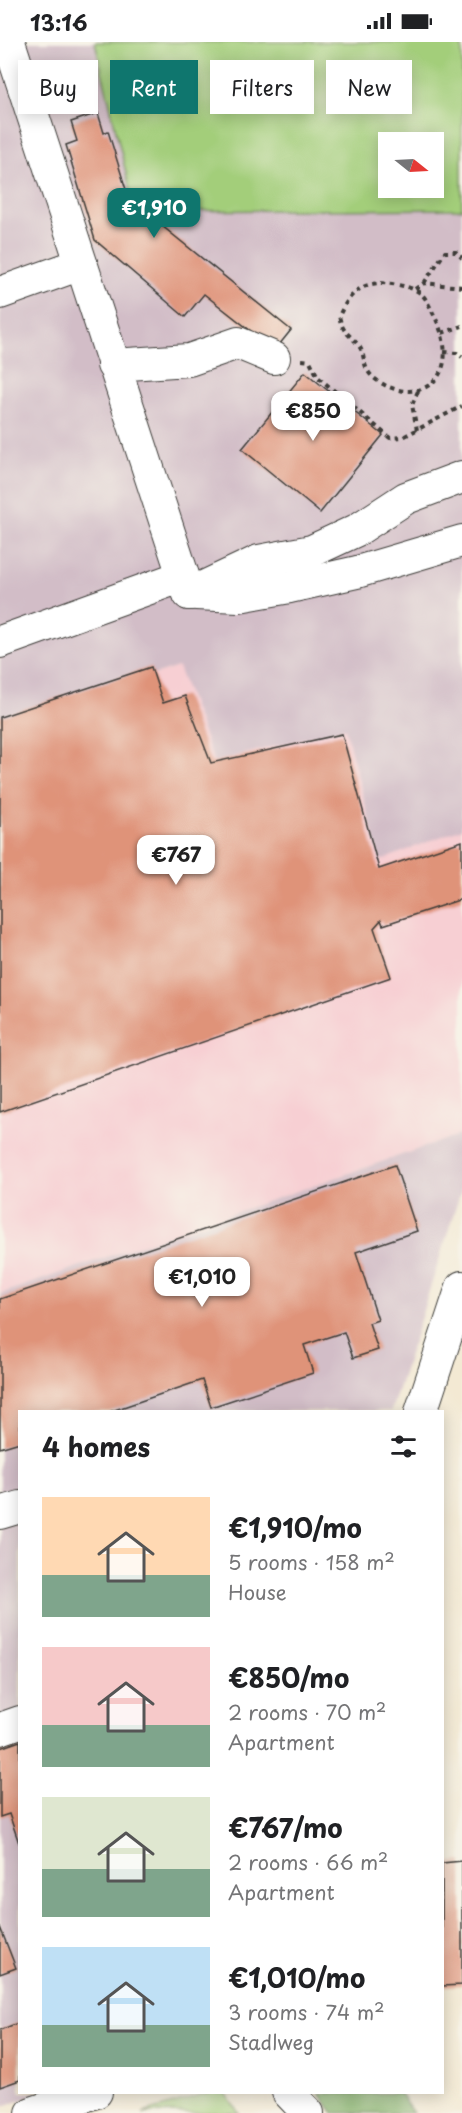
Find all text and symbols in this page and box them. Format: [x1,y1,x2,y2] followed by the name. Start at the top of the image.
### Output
[30,5,87,38] text: 13:16
[18,60,98,114] chip: Buy
[110,60,198,114] chip: Rent
[210,60,314,114] chip: Filters
[326,60,412,114] chip: New
[378,132,444,198] north arrow
[378,132,444,198] map controls
[105,188,203,239] pin: €1,910
[121,192,187,222] text: €1,910
[277,391,349,442] pin: €850
[285,395,341,425] text: €850
[140,835,212,886] pin: €767
[151,839,201,869] text: €767
[153,1257,251,1308] pin: €1,010
[168,1261,236,1291] text: €1,010
[42,1427,150,1466] text: 4 homes
[387,1430,420,1463] icon: filters
[228,1508,362,1547] text: €1,910/mo
[90,1521,162,1593] icon: home
[228,1547,395,1577] text: 5 rooms · 158 m²
[228,1577,287,1607] text: House
[228,1658,349,1697] text: €850/mo
[90,1671,162,1743] icon: home
[228,1697,386,1727] text: 2 rooms · 70 m²
[228,1727,335,1757] text: Apartment
[228,1808,343,1847] text: €767/mo
[90,1821,162,1893] icon: home
[228,1847,388,1877] text: 2 rooms · 66 m²
[228,1877,335,1907] text: Apartment
[228,1958,365,1997] text: €1,010/mo
[90,1971,162,2043] icon: home
[228,1997,385,2027] text: 3 rooms · 74 m²
[228,2027,314,2057] text: Stadlweg

